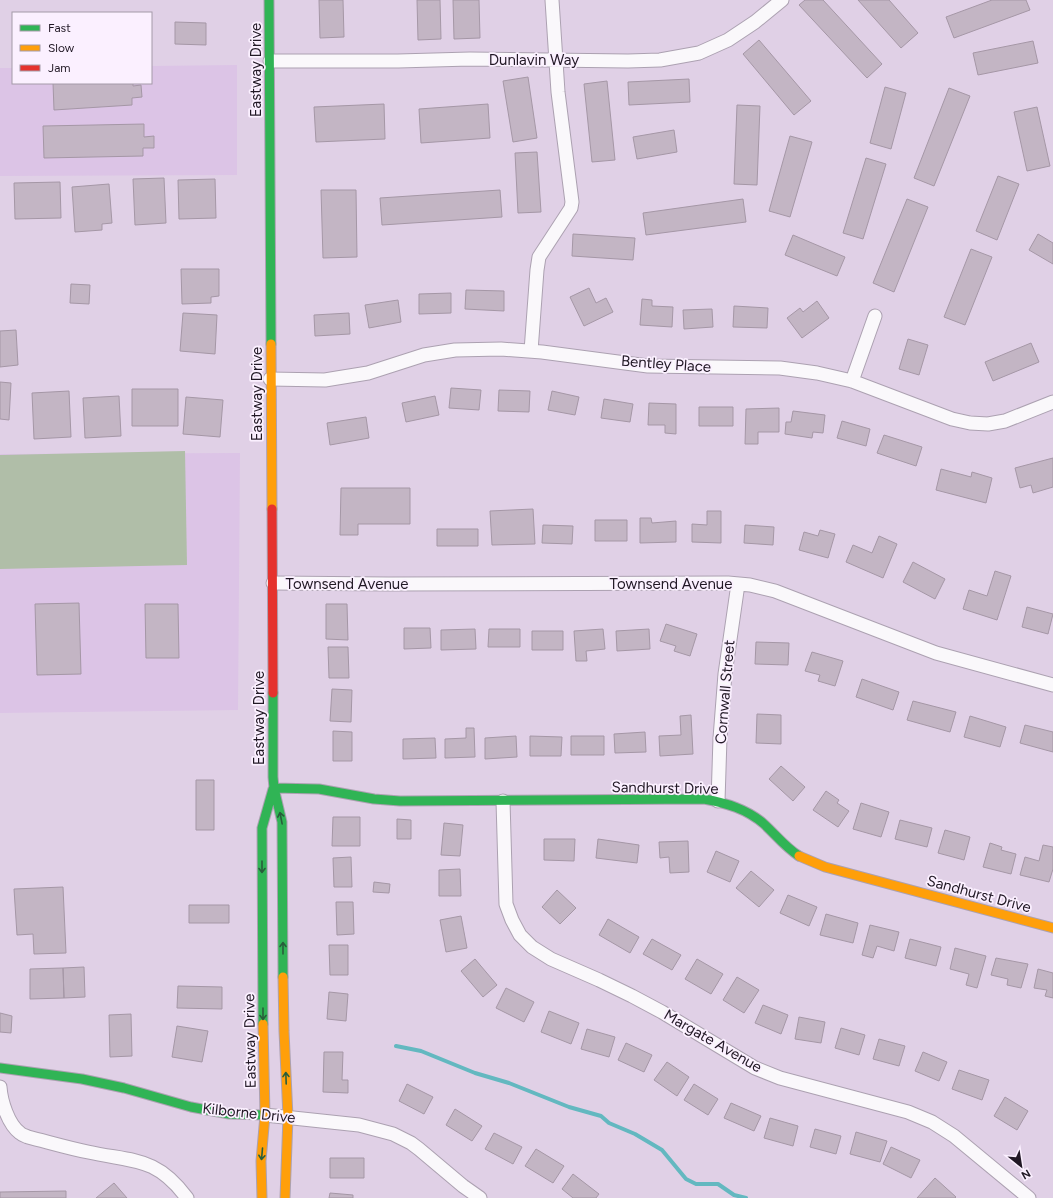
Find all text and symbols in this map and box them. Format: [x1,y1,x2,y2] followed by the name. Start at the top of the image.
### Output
[12,12,152,84] legend
[48,21,71,35] text: Fast
[247,23,265,117] street label: Eastway Drive
[48,41,75,55] text: Slow
[489,51,579,69] street label: Dunlavin Way
[48,61,71,75] text: Jam
[248,347,266,441] street label: Eastway Drive
[620,352,712,376] street label: Bentley Place
[286,575,408,593] street label: Townsend Avenue
[610,575,732,593] street label: Townsend Avenue
[711,639,739,745] street label: Cornwall Street
[250,671,268,765] street label: Eastway Drive
[611,778,719,798] street label: Sandhurst Drive
[277,812,285,825] one-way arrow
[258,860,266,873] one-way arrow
[925,871,1033,917] street label: Sandhurst Drive
[279,942,287,955] one-way arrow
[240,994,260,1088] street label: Eastway Drive
[661,1006,765,1076] street label: Margate Avenue
[259,1007,267,1020] one-way arrow
[282,1072,290,1085] one-way arrow
[202,1099,296,1127] street label: Kilborne Drive
[1001,1146,1041,1186] north arrow
[258,1147,265,1160] one-way arrow
[1019,1166,1033,1182] text: N

